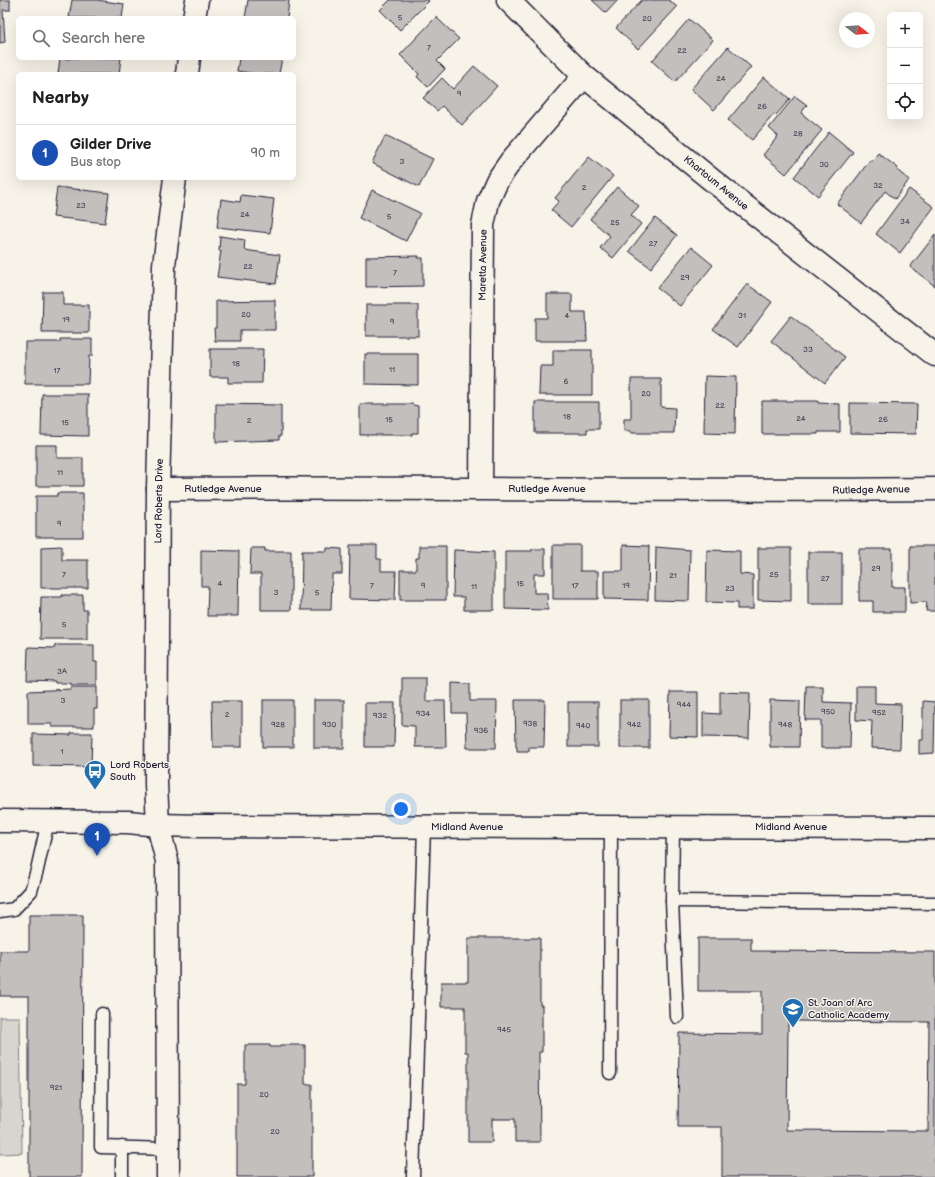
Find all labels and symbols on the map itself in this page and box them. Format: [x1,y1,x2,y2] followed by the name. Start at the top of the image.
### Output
[839,12,875,48] north arrow
[398,13,403,22] house number: 5
[642,14,652,23] house number: 20
[427,43,431,52] house number: 7
[677,46,687,55] house number: 22
[716,74,726,83] house number: 24
[457,89,462,98] house number: 9
[757,102,767,111] house number: 26
[793,129,803,138] house number: 28
[681,153,751,213] street label: Khartoum Avenue
[400,157,405,166] house number: 3
[819,160,829,169] house number: 30
[873,181,883,190] house number: 32
[582,183,587,192] house number: 2
[76,201,86,210] house number: 23
[240,210,250,219] house number: 24
[387,212,392,221] house number: 5
[900,217,910,226] house number: 34
[610,218,620,227] house number: 25
[476,229,490,301] street label: Maretta Avenue
[649,239,657,248] house number: 27
[243,262,253,271] house number: 22
[393,268,397,277] house number: 7
[680,273,690,282] house number: 29
[241,310,251,319] house number: 20
[565,311,570,320] house number: 4
[738,311,746,320] house number: 31
[62,315,70,324] house number: 19
[390,317,395,326] house number: 9
[803,345,813,354] house number: 33
[232,359,240,368] house number: 18
[389,365,395,374] house number: 11
[53,366,61,375] house number: 17
[564,377,569,386] house number: 6
[641,389,651,398] house number: 20
[715,401,725,410] house number: 22
[563,412,571,421] house number: 18
[796,414,806,423] house number: 24
[385,415,393,424] house number: 15
[878,415,888,424] house number: 26
[247,416,252,425] house number: 2
[61,418,69,427] house number: 15
[152,458,166,544] street label: Lord Roberts Drive
[57,468,63,477] house number: 11
[184,483,262,495] street label: Rutledge Avenue
[508,483,586,495] street label: Rutledge Avenue
[832,483,910,497] street label: Rutledge Avenue
[57,519,62,528] house number: 9
[871,564,881,573] house number: 29
[62,570,66,579] house number: 7
[769,570,779,579] house number: 25
[669,571,677,580] house number: 21
[821,574,829,583] house number: 27
[218,579,223,588] house number: 4
[516,579,524,588] house number: 15
[370,581,374,590] house number: 7
[421,581,426,590] house number: 9
[571,581,579,590] house number: 17
[622,581,630,590] house number: 19
[471,582,477,591] house number: 11
[725,584,735,593] house number: 23
[274,588,279,597] house number: 3
[315,588,320,597] house number: 5
[62,620,67,629] house number: 5
[57,667,67,676] house number: 3A
[61,696,66,705] house number: 3
[677,700,691,709] house number: 944
[821,707,835,716] house number: 950
[872,708,886,717] house number: 952
[416,709,430,718] house number: 934
[225,710,230,719] house number: 2
[373,711,387,720] house number: 932
[523,719,537,728] house number: 938
[271,720,285,729] house number: 928
[322,720,336,729] house number: 930
[627,720,641,729] house number: 942
[778,720,792,729] house number: 948
[576,721,590,730] house number: 940
[474,726,488,735] house number: 936
[60,747,64,756] house number: 1
[82,758,108,791] bus stop icon: Lord Roberts South
[110,759,169,783] place label: Lord Roberts South
[391,799,411,819] your location
[431,821,503,833] street label: Midland Avenue
[755,821,827,833] street label: Midland Avenue
[84,823,110,856] pin: 1
[780,996,806,1029] school or university icon: St. Joan of Arc Catholic Academy
[808,997,889,1021] place label: St. Joan of Arc Catholic Academy
[497,1025,511,1034] house number: 945
[50,1083,62,1092] house number: 921
[259,1090,269,1099] house number: 20
[270,1127,280,1136] house number: 20

